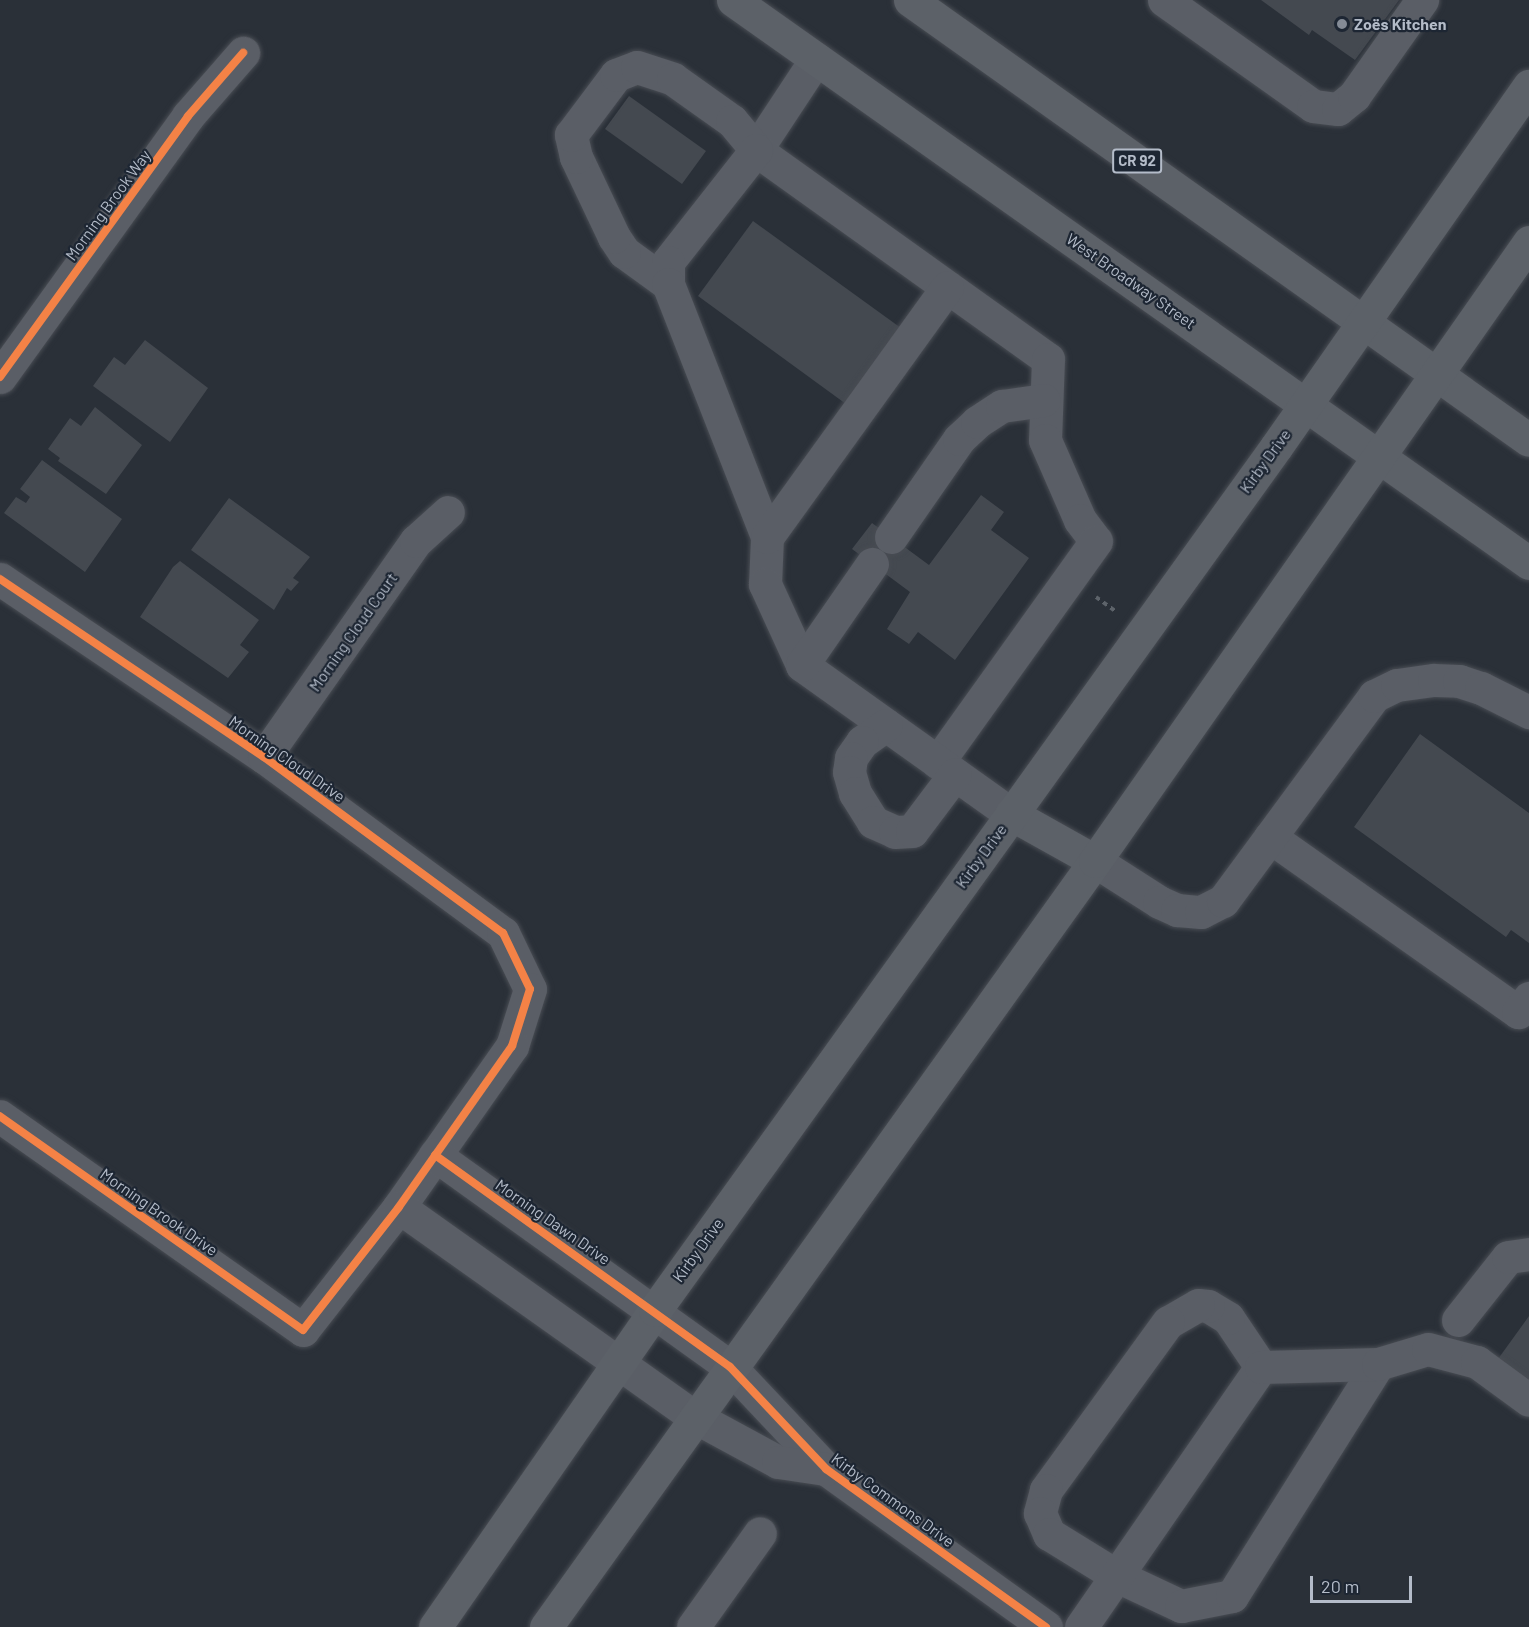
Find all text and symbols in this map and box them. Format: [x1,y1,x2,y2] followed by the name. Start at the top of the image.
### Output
[1354,14,1446,34] place label: Zoës Kitchen
[1335,17,1349,31] marker: Zoës Kitchen
[61,146,155,264] street label: Morning Brook Way
[1112,149,1162,173] road number: CR 92
[1063,229,1199,333] street label: West Broadway Street
[1235,425,1295,497] street label: Kirby Drive
[305,569,401,695] street label: Morning Cloud Court
[225,712,349,806] street label: Morning Cloud Drive
[951,820,1011,892] street label: Kirby Drive
[97,1164,221,1260] street label: Morning Brook Drive
[492,1175,614,1269] street label: Morning Dawn Drive
[668,1214,728,1286] street label: Kirby Drive
[828,1449,958,1551] street label: Kirby Commons Drive
[1313,1564,1415,1602] scale bar
[1321,1575,1359,1597] text: 20 m

